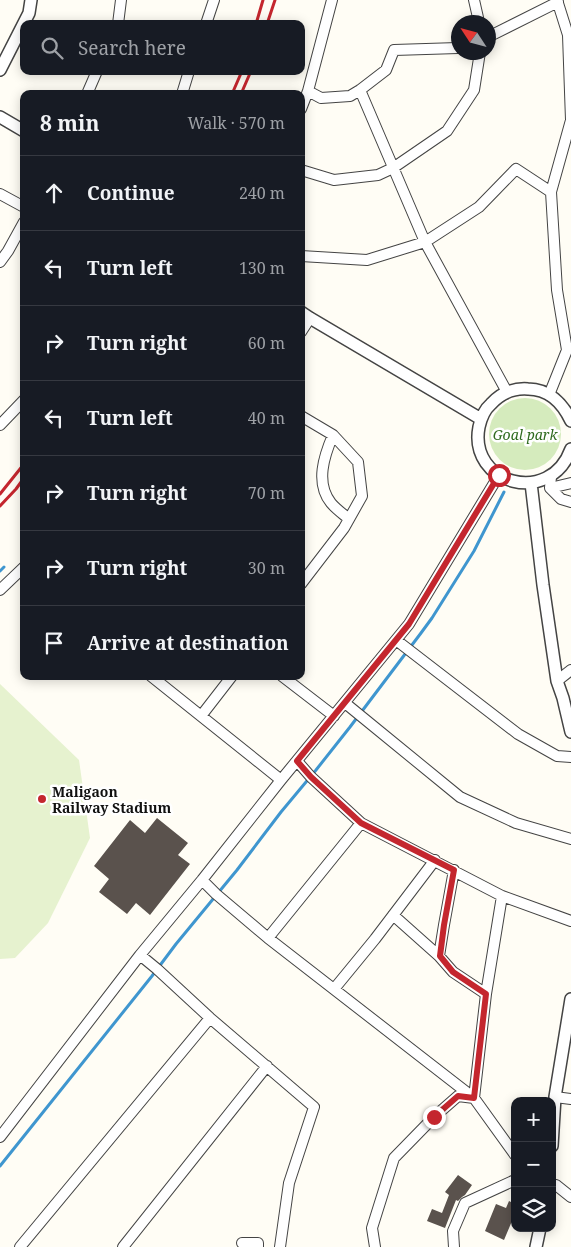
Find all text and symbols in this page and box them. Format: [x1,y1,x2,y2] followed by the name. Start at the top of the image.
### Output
[451,15,496,60] north arrow
[20,20,305,75] search box
[38,34,66,62] icon: search
[78,35,186,61] text: Search here
[40,109,99,137] text: 8 min
[188,112,285,134] text: Walk · 570 m
[40,179,68,207] icon: ahead
[87,180,175,206] text: Continue
[239,182,285,204] text: 240 m
[40,254,68,282] icon: left
[87,255,173,281] text: Turn left
[239,257,285,279] text: 130 m
[40,329,68,357] icon: right
[87,330,187,356] text: Turn right
[248,332,285,354] text: 60 m
[40,404,68,432] icon: left
[87,405,173,431] text: Turn left
[248,407,285,429] text: 40 m
[493,425,558,444] park label: Goal park
[488,464,511,487] route start
[40,479,68,507] icon: right
[87,480,187,506] text: Turn right
[248,482,285,504] text: 70 m
[40,554,68,582] icon: right
[87,555,187,581] text: Turn right
[248,557,285,579] text: 30 m
[40,629,68,657] icon: arrive
[87,630,289,656] text: Arrive at destination
[52,782,172,817] place label: Maligaon Railway Stadium
[36,793,48,805] marker: Maligaon Railway Stadium
[511,1097,556,1232] map controls
[511,1097,556,1142] button: +
[423,1106,446,1129] route end
[511,1142,556,1187] button: −
[511,1187,556,1232] button: layers

